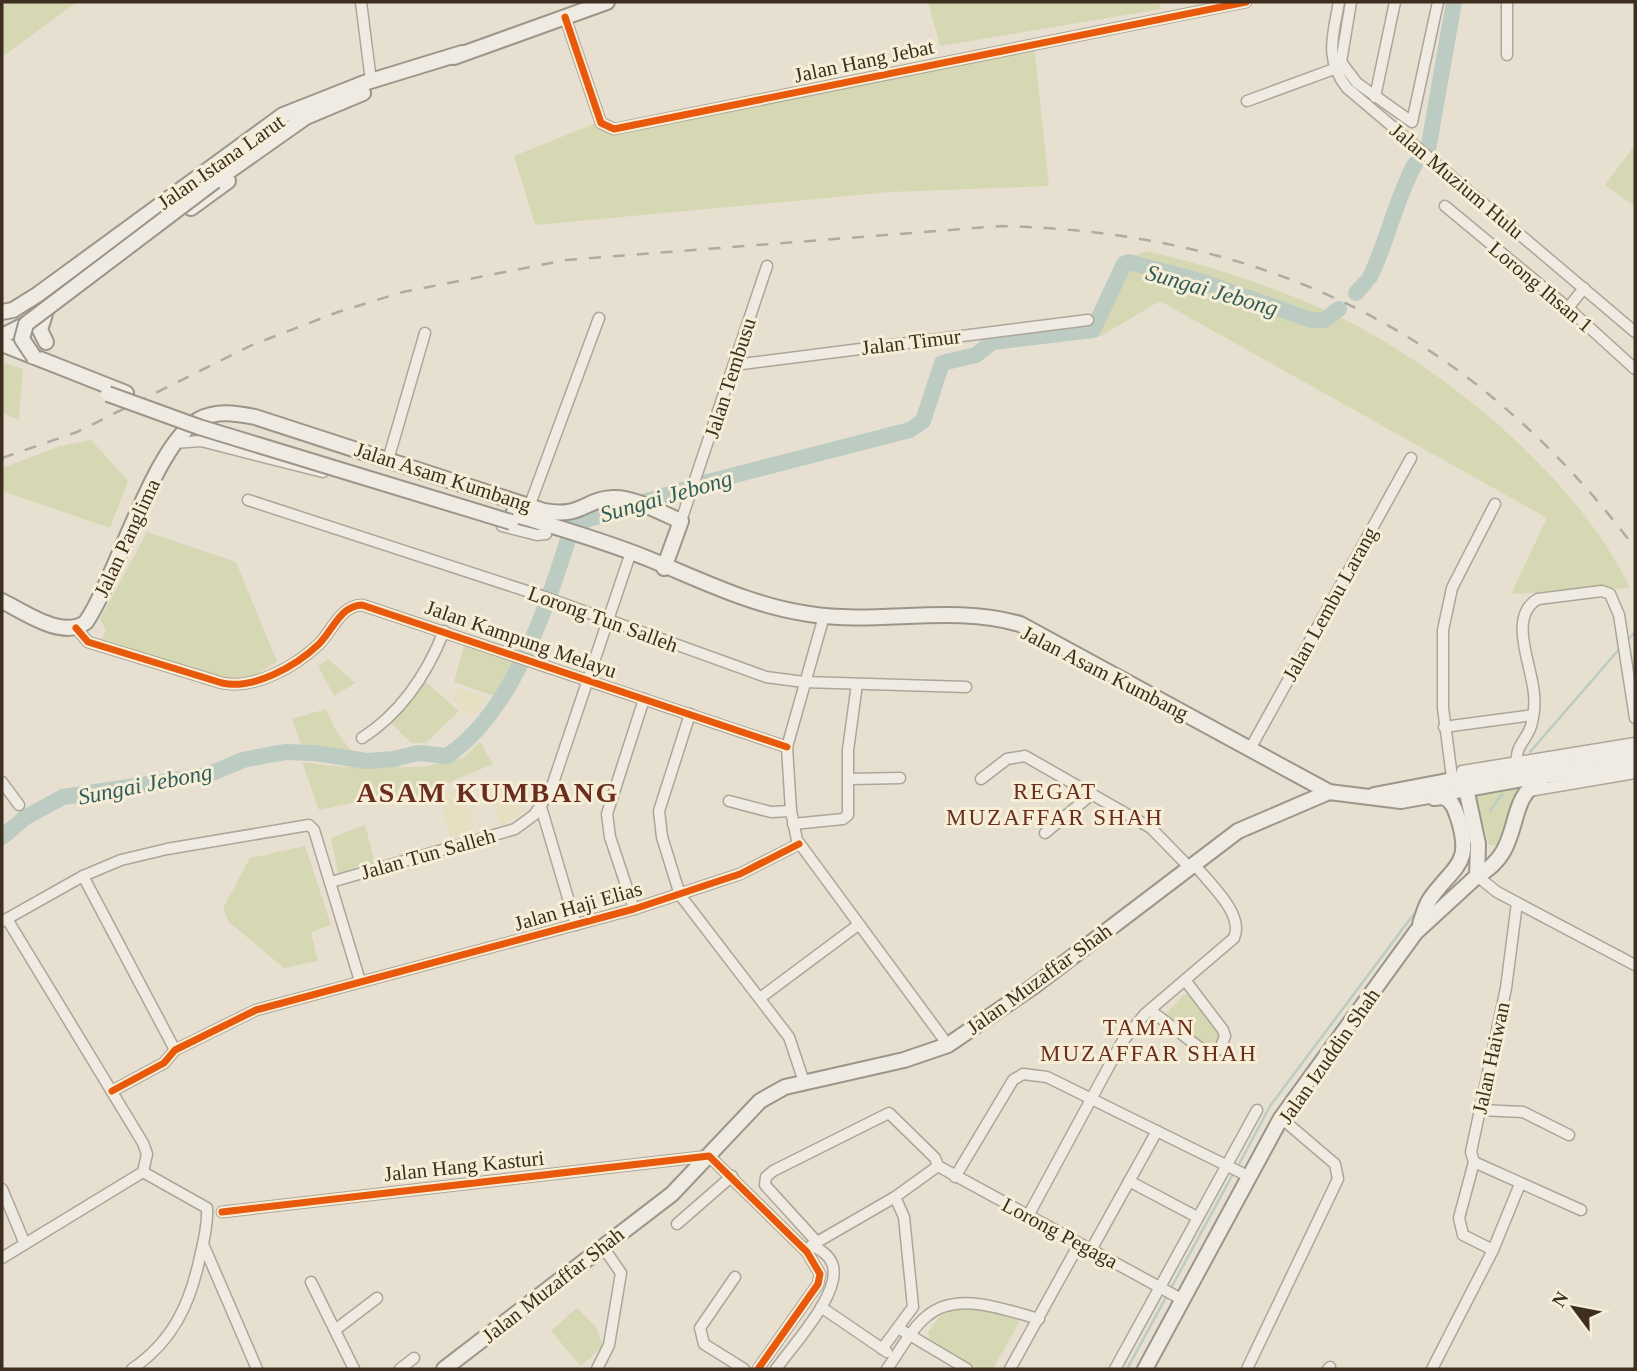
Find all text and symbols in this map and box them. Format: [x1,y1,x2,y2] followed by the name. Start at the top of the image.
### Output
[792,34,936,88] street label: Jalan Hang Jebat
[153,109,289,215] street label: Jalan Istana Larut
[1385,118,1529,244] street label: Jalan Muzium Hulu
[1484,237,1598,337] street label: Lorong Ihsan 1
[1143,260,1281,321] water label: Sungai Jebong
[699,315,761,441] street label: Jalan Tembusu
[860,324,962,360] street label: Jalan Timur
[352,437,535,517] street label: Jalan Asam Kumbang
[597,466,735,527] water label: Sungai Jebong
[89,474,165,601] street label: Jalan Panglima
[1278,522,1383,685] street label: Jalan Lembu Larang
[525,581,682,657] street label: Lorong Tun Salleh
[422,595,620,683] street label: Jalan Kampung Melayu
[1017,620,1193,726] street label: Jalan Asam Kumbang
[76,759,214,810] water label: Sungai Jebong
[357,777,619,808] district label: ASAM KUMBANG
[946,779,1164,830] district label: REGAT MUZAFFAR SHAH
[358,823,499,885] street label: Jalan Tun Salleh
[511,876,645,936] street label: Jalan Haji Elias
[962,918,1117,1040] street label: Jalan Muzaffar Shah
[1273,983,1385,1128] street label: Jalan Izuddin Shah
[1467,999,1515,1116] street label: Jalan Haiwan
[1040,1015,1258,1066] district label: TAMAN MUZAFFAR SHAH
[383,1146,545,1186] street label: Jalan Hang Kasturi
[998,1192,1123,1274] street label: Lorong Pegaga
[477,1222,629,1348] street label: Jalan Muzaffar Shah
[1539,1273,1609,1343] north arrow
[1547,1288,1573,1311] text: N

